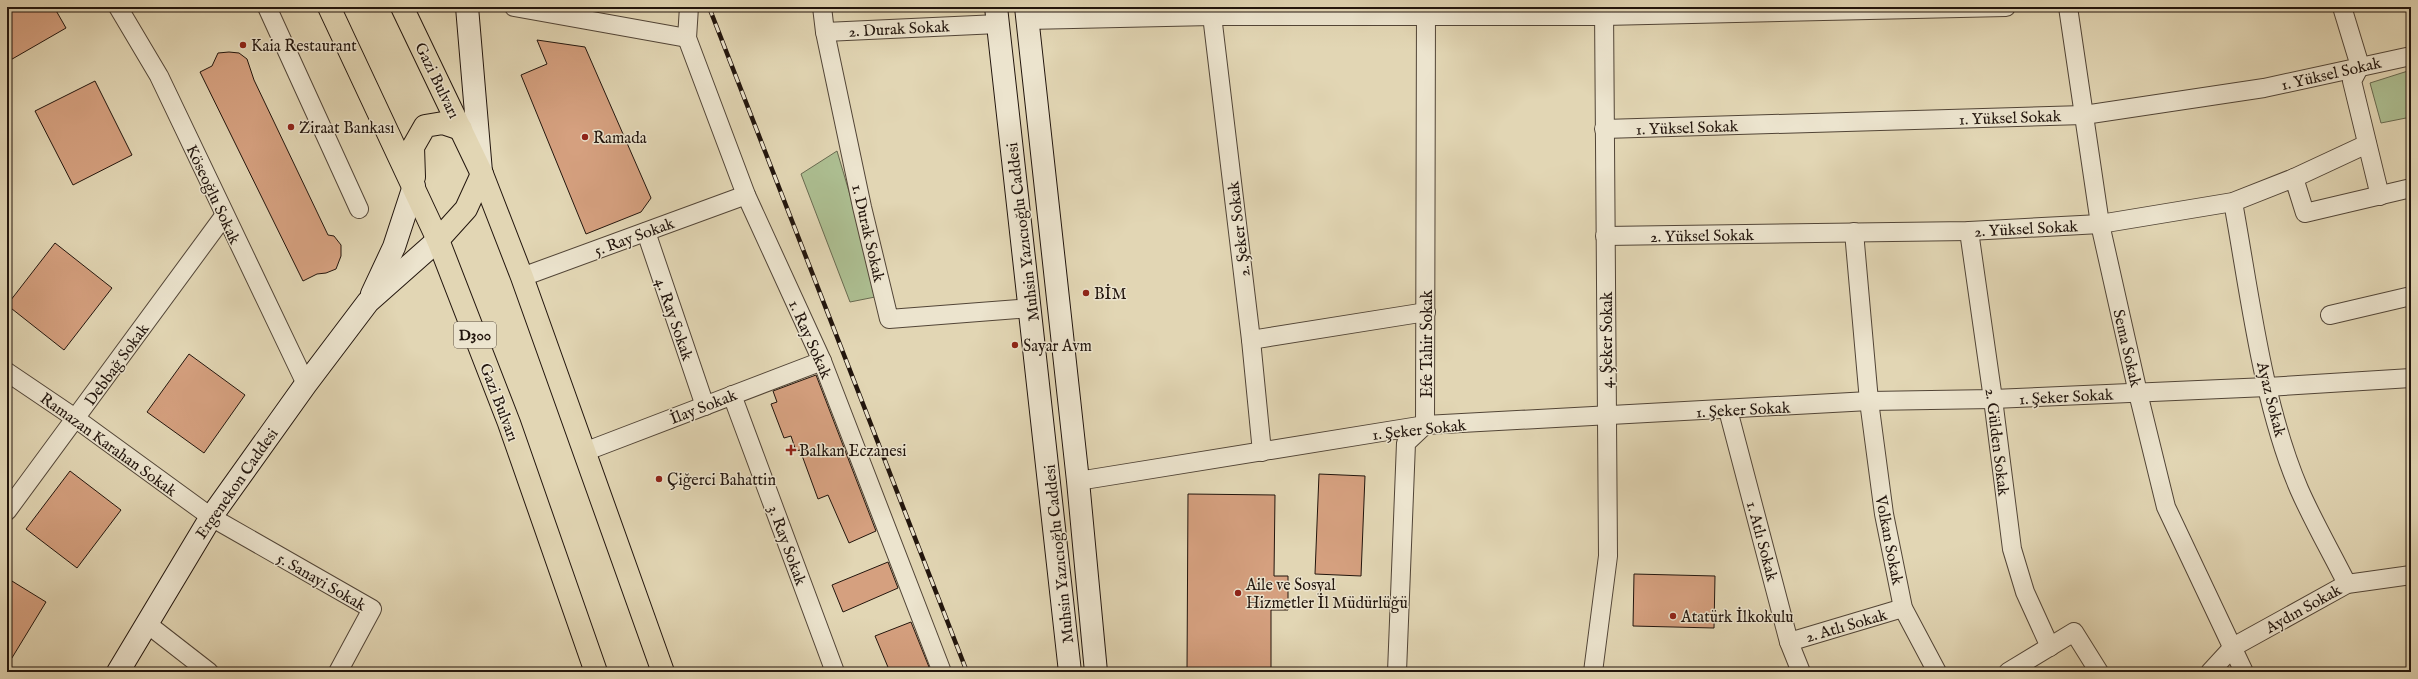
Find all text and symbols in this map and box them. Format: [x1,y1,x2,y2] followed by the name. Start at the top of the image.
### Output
[848,17,951,43] street label: 2. Durak Sokak
[251,37,357,57] place label: Kaia Restaurant
[238,40,248,50] marker: Kaia Restaurant
[409,40,463,122] street label: Gazi Bulvarı
[2279,54,2384,96] street label: 1. Yüksel Sokak
[1959,107,2062,131] street label: 1. Yüksel Sokak
[1636,117,1739,141] street label: 1. Yüksel Sokak
[299,119,395,139] place label: Ziraat Bankası
[286,122,296,132] marker: Ziraat Bankası
[593,129,647,149] place label: Ramada
[580,132,590,142] marker: Ramada
[1003,141,1045,322] street label: Muhsin Yazıcıoğlu Caddesi
[180,142,244,248] street label: Köseoğlu Sokak
[1224,179,1256,278] street label: 2. Şeker Sokak
[846,183,888,285] street label: 1. Durak Sokak
[592,214,678,262] street label: 5. Ray Sokak
[1974,217,2079,243] street label: 2. Yüksel Sokak
[1650,226,1755,248] street label: 2. Yüksel Sokak
[650,276,697,364] street label: 4. Ray Sokak
[1094,283,1127,305] place label: BİM
[1081,288,1091,298] marker: BİM
[1418,290,1438,398] street label: Efe Tahir Sokak
[1598,291,1618,388] street label: 4. Şeker Sokak
[783,297,836,383] street label: 1. Ray Sokak
[2107,308,2145,390] street label: Sema Sokak
[81,320,155,410] street label: Debbağ Sokak
[454,322,496,348] road number: D300
[1023,337,1092,357] place label: Sayar Avm
[1010,340,1020,350] marker: Sayar Avm
[2251,359,2289,440] street label: Ayaz Sokak
[474,361,522,445] street label: Gazi Bulvarı
[667,384,740,430] street label: İlay Sokak
[2018,386,2114,410] street label: 1. Şeker Sokak
[1979,387,2013,498] street label: 2. Gülden Sokak
[36,389,180,502] street label: Ramazan Karahan Sokak
[1695,399,1791,423] street label: 1. Şeker Sokak
[1371,416,1468,446] street label: 1. Şeker Sokak
[192,425,283,543] street label: Ergenekon Caddesi
[799,442,906,462] place label: Balkan Eczanesi
[786,445,796,455] marker: Balkan Eczanesi
[1041,463,1079,644] street label: Muhsin Yazıcıoğlu Caddesi
[667,471,776,491] place label: Çiğerci Bahattin
[654,474,664,484] marker: Çiğerci Bahattin
[1869,493,1907,587] street label: Volkan Sokak
[1741,499,1781,584] street label: 1. Atlı Sokak
[762,503,810,589] street label: 3. Ray Sokak
[273,549,369,617] street label: 5. Sanayi Sokak
[1245,576,1408,614] place label: Aile ve Sosyal Hizmetler İl Müdürlüğü
[2262,581,2346,639] street label: Aydın Sokak
[1233,588,1243,598] marker: Aile ve Sosyal Hizmetler İl Müdürlüğü
[1680,606,1794,628] place label: Atatürk İlkokulu
[1804,606,1890,648] street label: 2. Atlı Sokak
[1668,611,1678,621] marker: Atatürk İlkokulu

